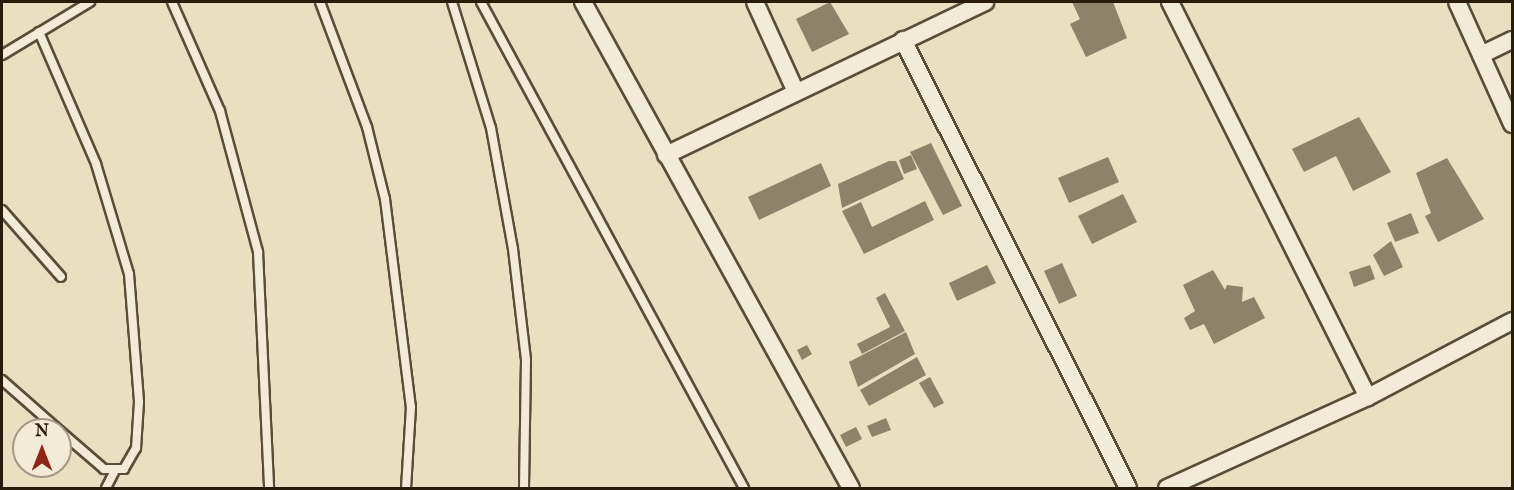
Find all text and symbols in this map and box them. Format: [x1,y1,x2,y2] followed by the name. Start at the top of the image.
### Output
[12,418,72,478] north arrow
[35,422,49,442] text: N

